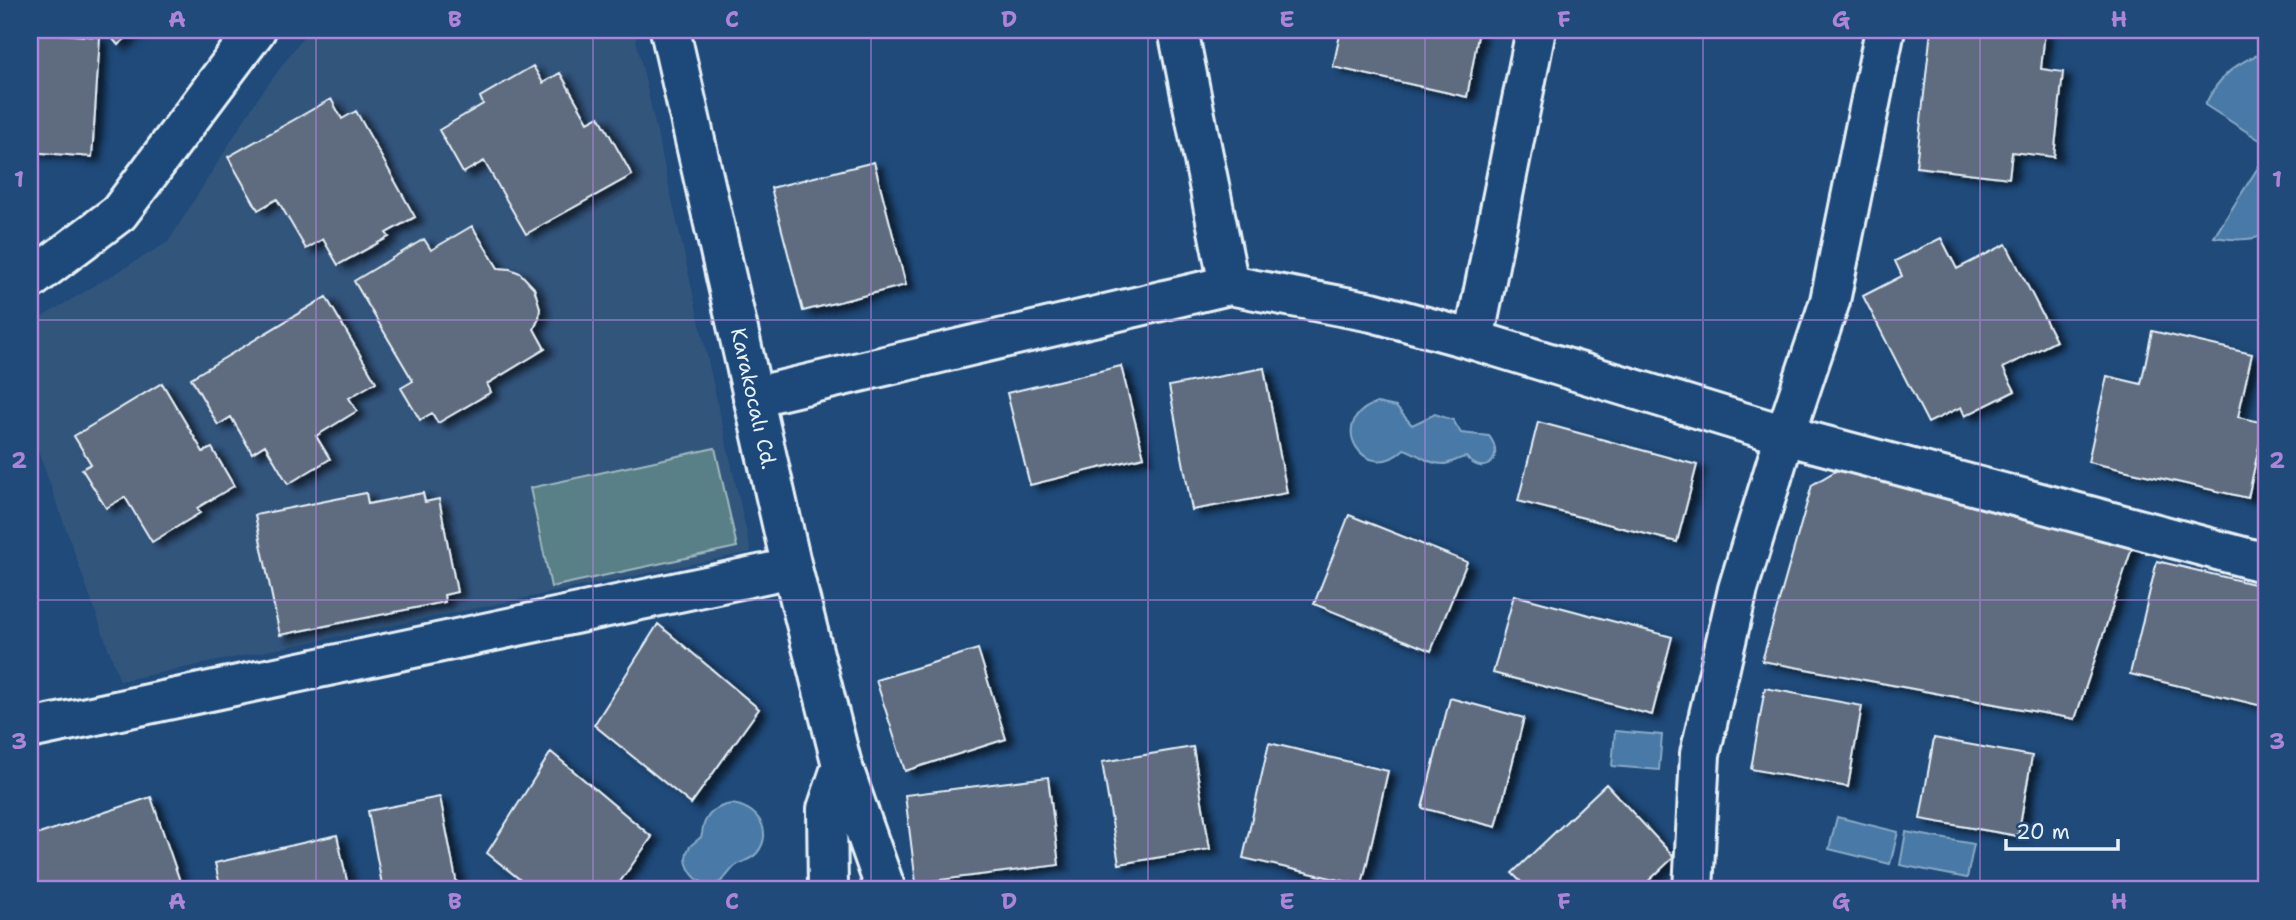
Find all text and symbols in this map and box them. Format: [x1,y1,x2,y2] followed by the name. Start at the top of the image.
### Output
[168,4,186,34] text: A
[448,4,462,34] text: B
[725,4,739,34] text: C
[1001,4,1017,34] text: D
[1279,4,1295,34] text: E
[1557,4,1571,34] text: F
[1832,4,1851,34] text: G
[2111,4,2127,34] text: H
[14,164,24,194] text: 1
[2272,164,2282,194] text: 1
[724,325,783,472] street label: Karakocalı Cd.
[11,445,27,475] text: 2
[2269,445,2285,475] text: 2
[11,726,27,756] text: 3
[2269,726,2285,756] text: 3
[2006,808,2118,852] scale bar
[2016,818,2070,846] text: 20 m
[168,886,186,916] text: A
[448,886,462,916] text: B
[725,886,739,916] text: C
[1001,886,1017,916] text: D
[1279,886,1295,916] text: E
[1557,886,1571,916] text: F
[1832,886,1851,916] text: G
[2111,886,2127,916] text: H

